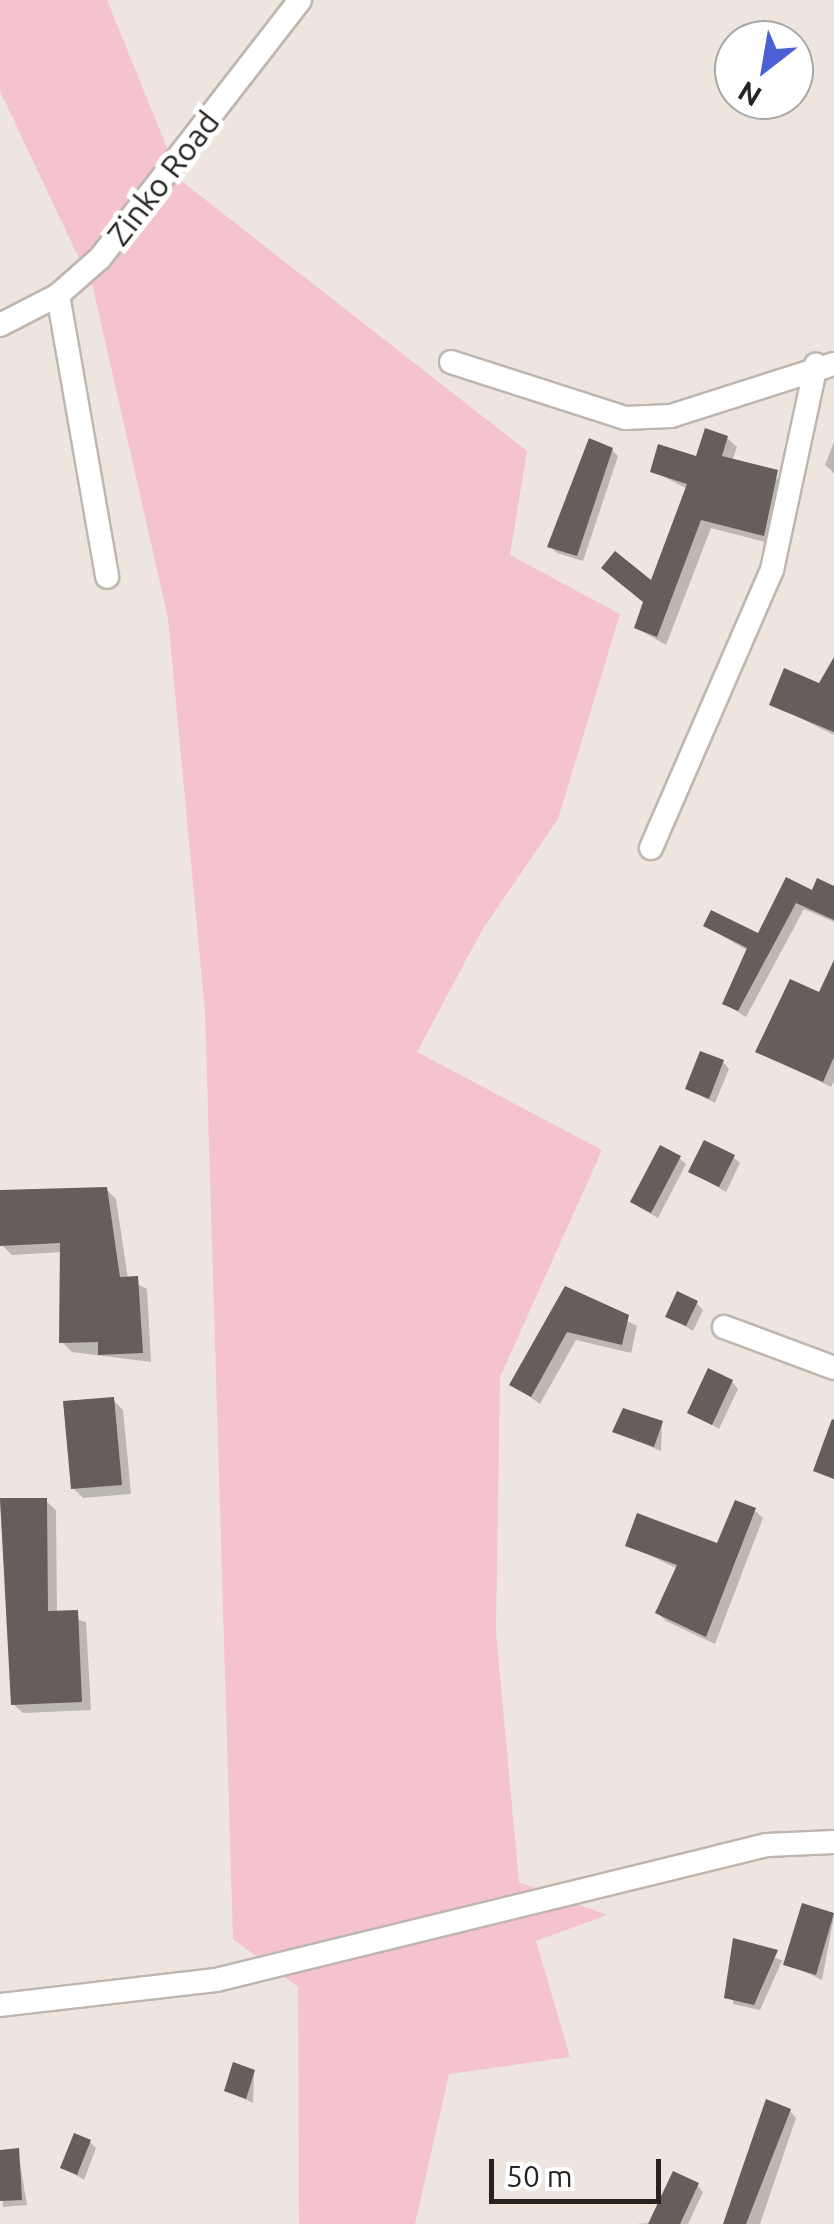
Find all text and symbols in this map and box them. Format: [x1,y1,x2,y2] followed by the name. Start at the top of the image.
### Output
[714,20,814,120] north arrow
[732,76,766,113] text: N
[99,103,227,253] street label: Zinko Road
[494,2139,666,2201] scale bar
[506,2159,573,2193] text: 50 m

